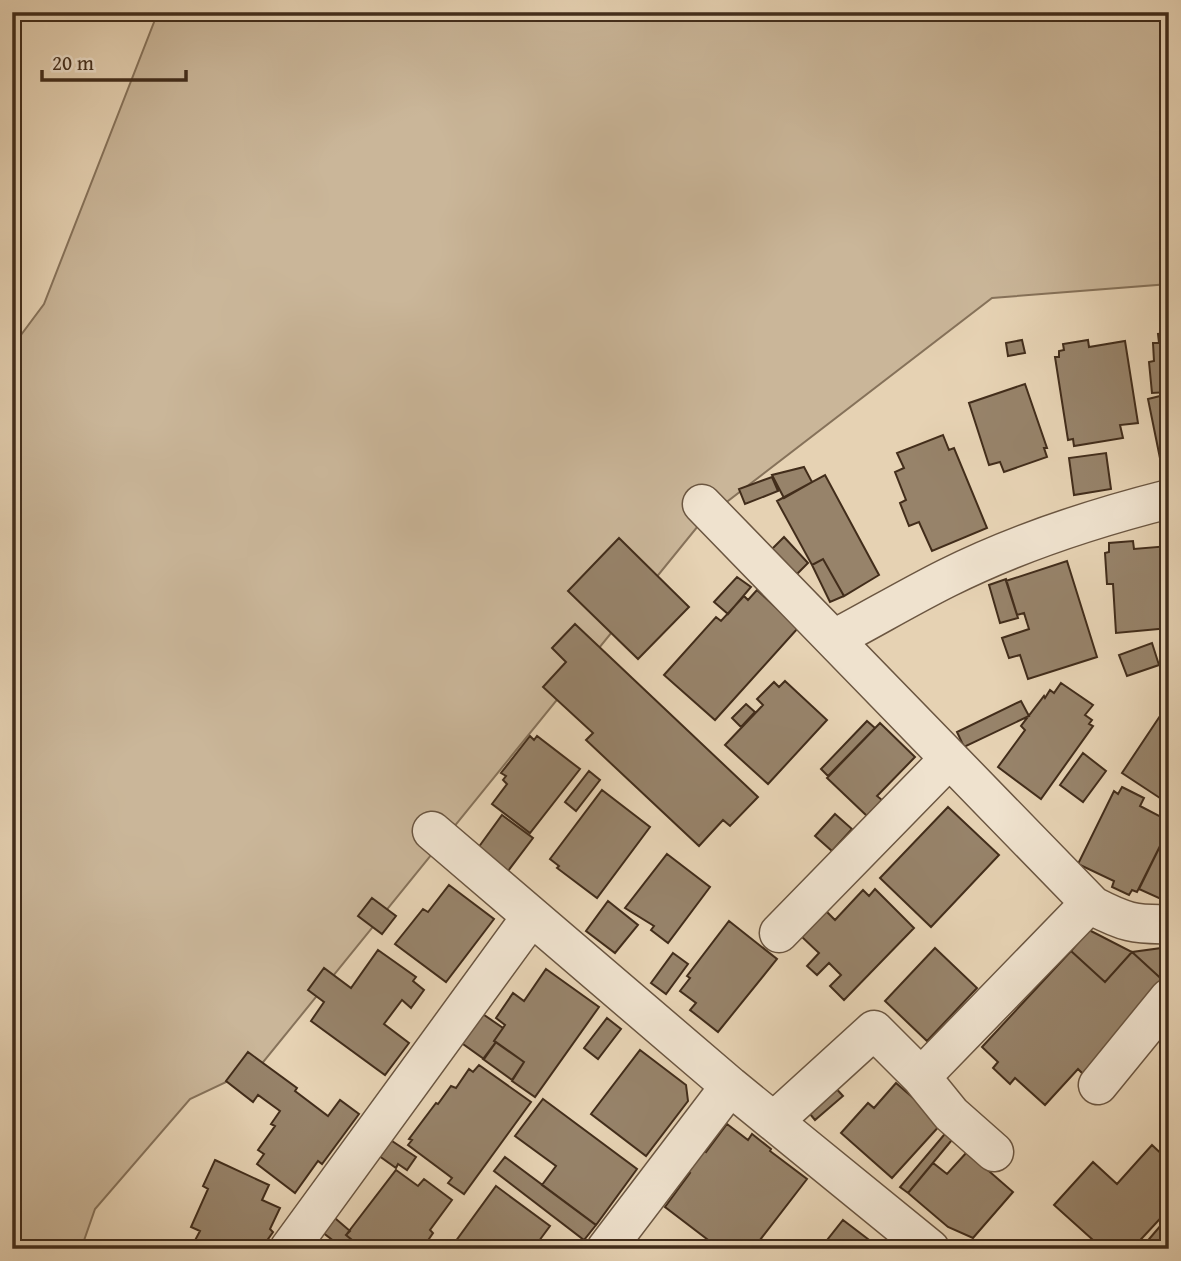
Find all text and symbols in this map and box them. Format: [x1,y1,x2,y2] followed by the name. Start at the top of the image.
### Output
[42,38,186,82] scale bar
[52,47,94,78] text: 20 m

